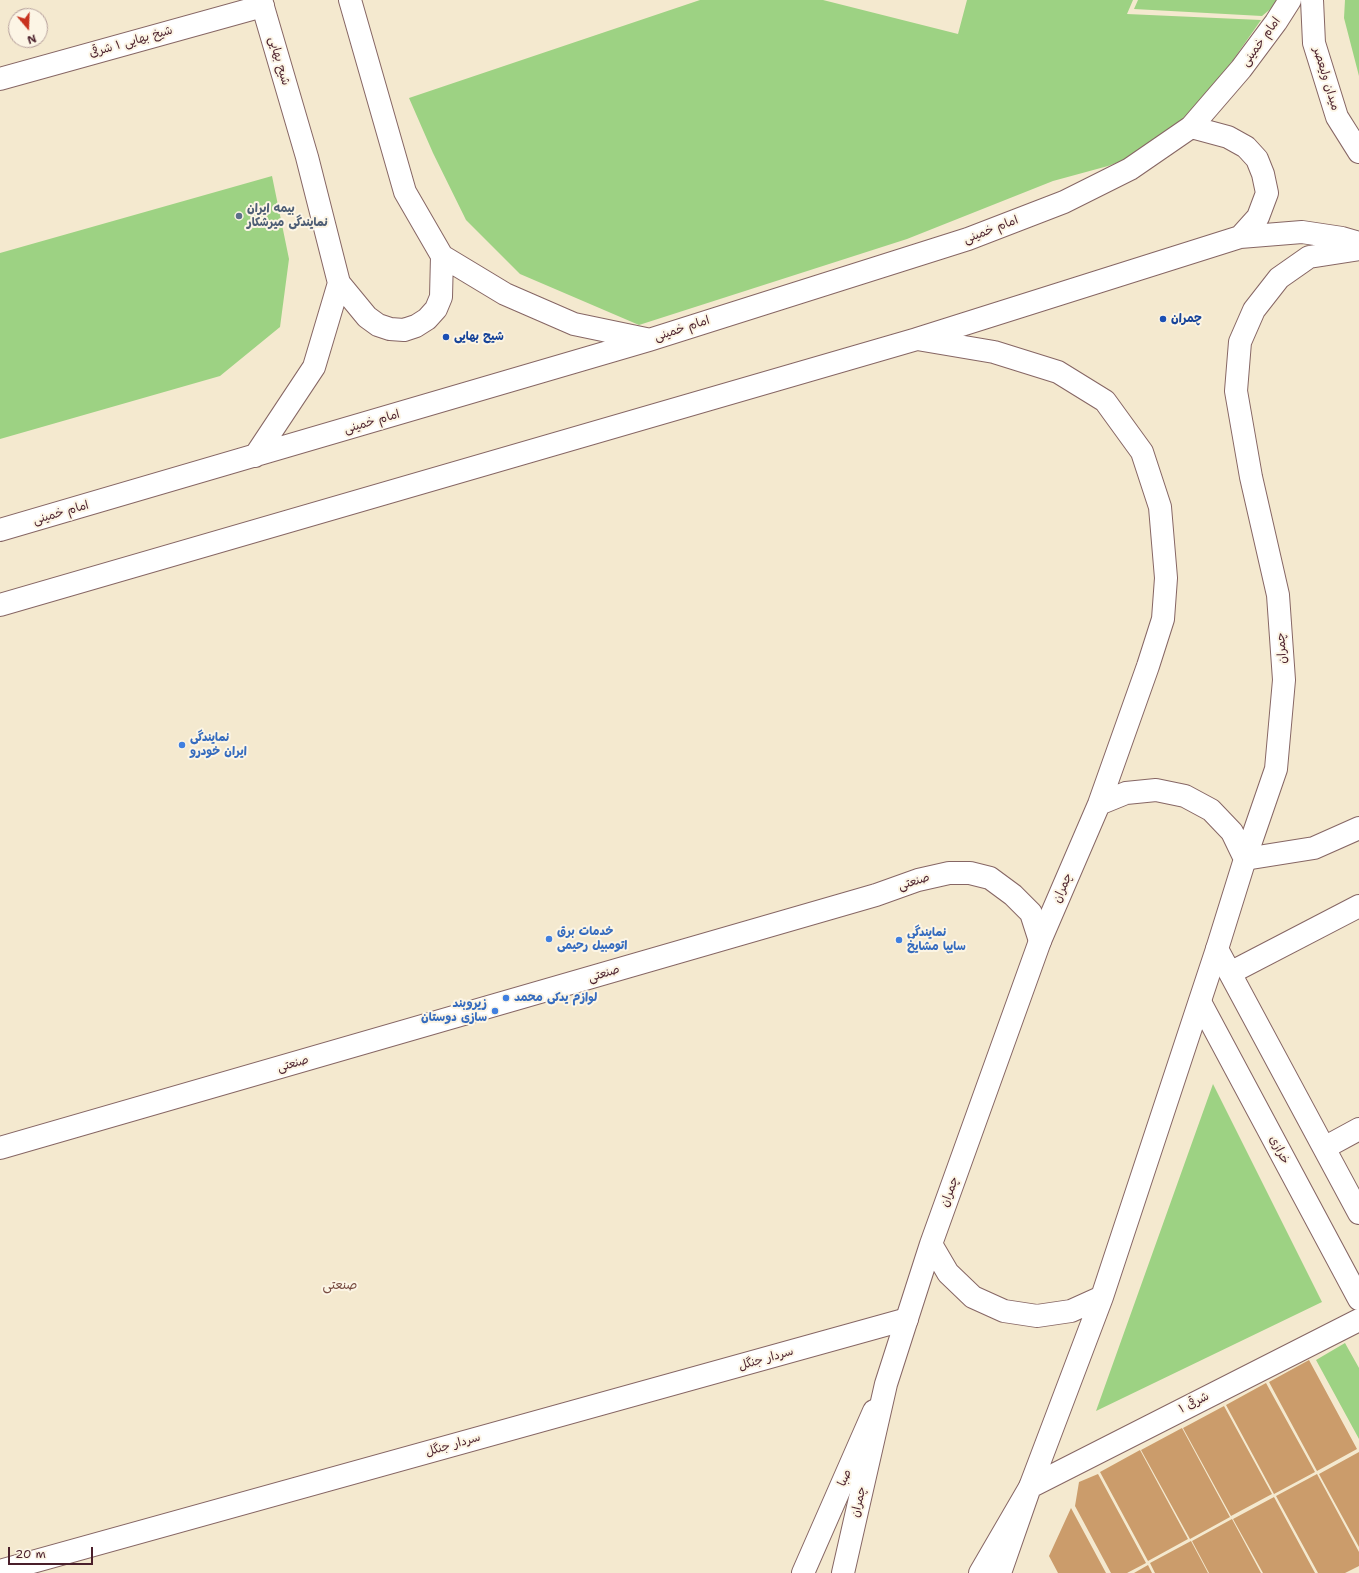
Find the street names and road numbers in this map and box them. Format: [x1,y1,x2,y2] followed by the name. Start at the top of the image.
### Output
[1238,15,1284,69] street label: امام خمینی
[88,23,174,61] street label: شیخ بهایی ۱ شرقی
[265,35,293,87] street label: شیح بهایی
[1310,46,1342,112] street label: میدان ولیعصر
[962,213,1020,247] street label: امام خمینی
[652,313,712,345] street label: امام خمینی
[342,407,402,437] street label: امام خمینی
[31,498,91,528] street label: امام خمینی
[1274,632,1290,664] street label: چمران
[897,870,931,894] street label: صنعتی
[1050,871,1076,905] street label: چمران
[587,962,621,986] street label: صنعتی
[276,1053,310,1075] street label: صنعتی
[1266,1133,1292,1167] street label: خرازی
[938,1175,962,1209] street label: چمران
[737,1344,795,1374] street label: سردار جنگل
[1176,1389,1212,1417] street label: ۱ شرقی
[424,1430,482,1460] street label: سردار جنگل
[835,1467,855,1489] street label: صبا
[848,1485,870,1519] street label: چمران

